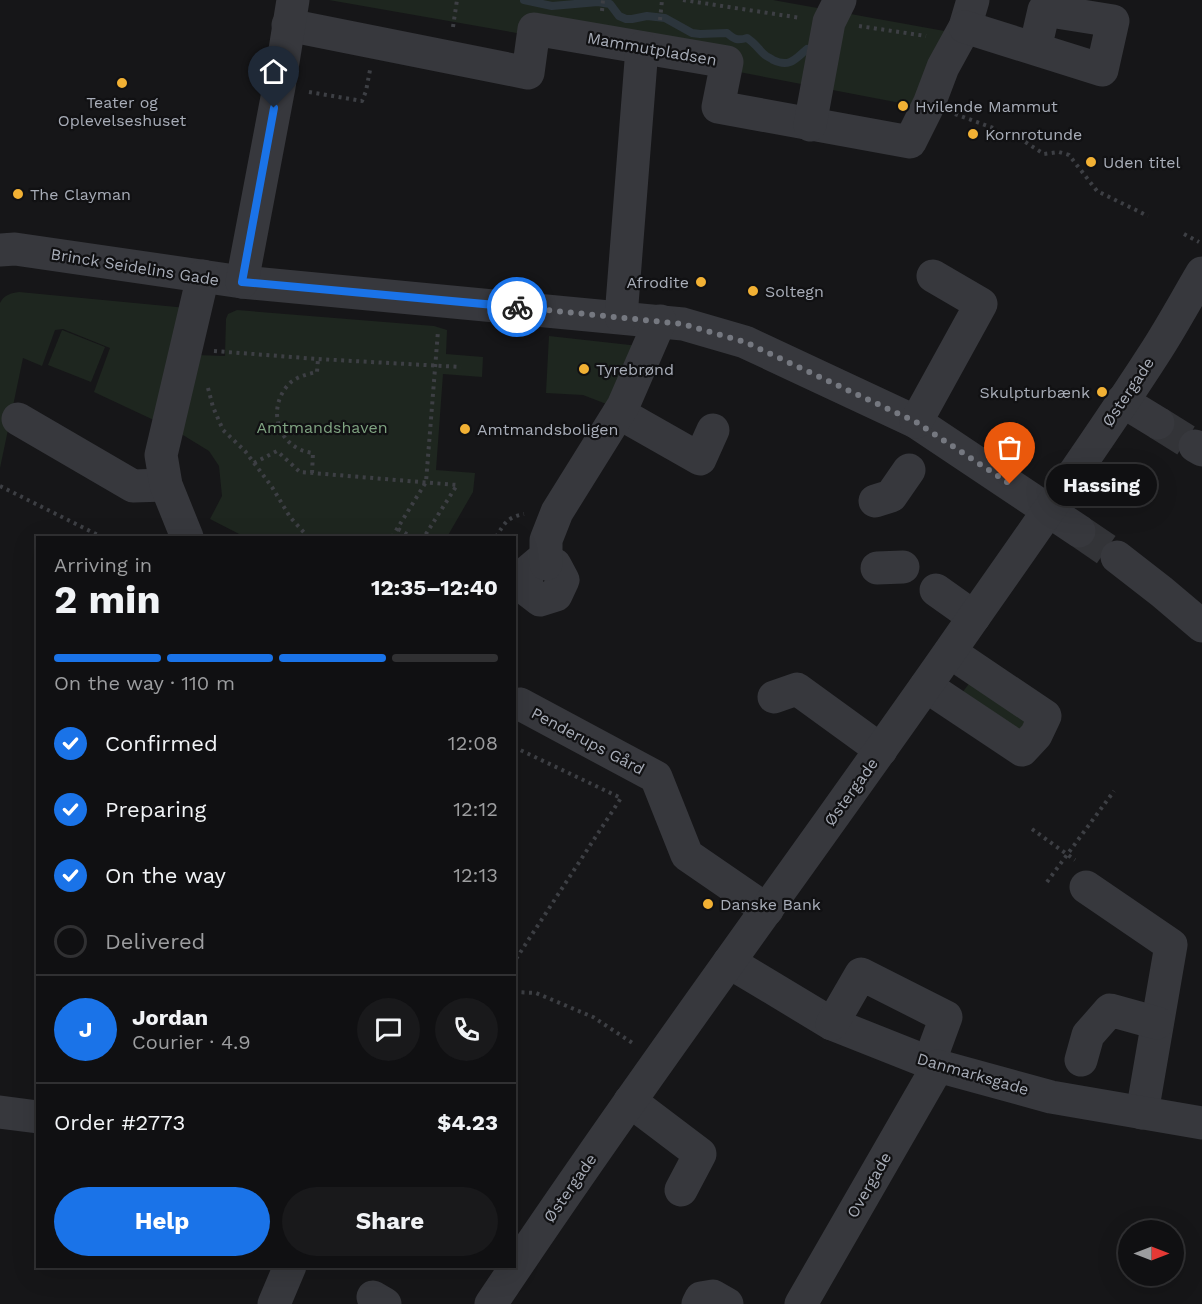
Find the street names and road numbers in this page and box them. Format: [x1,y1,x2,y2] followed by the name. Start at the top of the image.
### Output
[586,28,718,70] street label: Mammutpladsen
[49,244,221,290] street label: Brinck Seidelins Gade
[1098,354,1158,430] street label: Østergade
[528,703,648,779] street label: Penderups Gård
[820,754,882,830] street label: Østergade
[915,1049,1031,1099] street label: Danmarksgade
[843,1149,895,1221] street label: Overgade
[539,1150,601,1226] street label: Østergade

